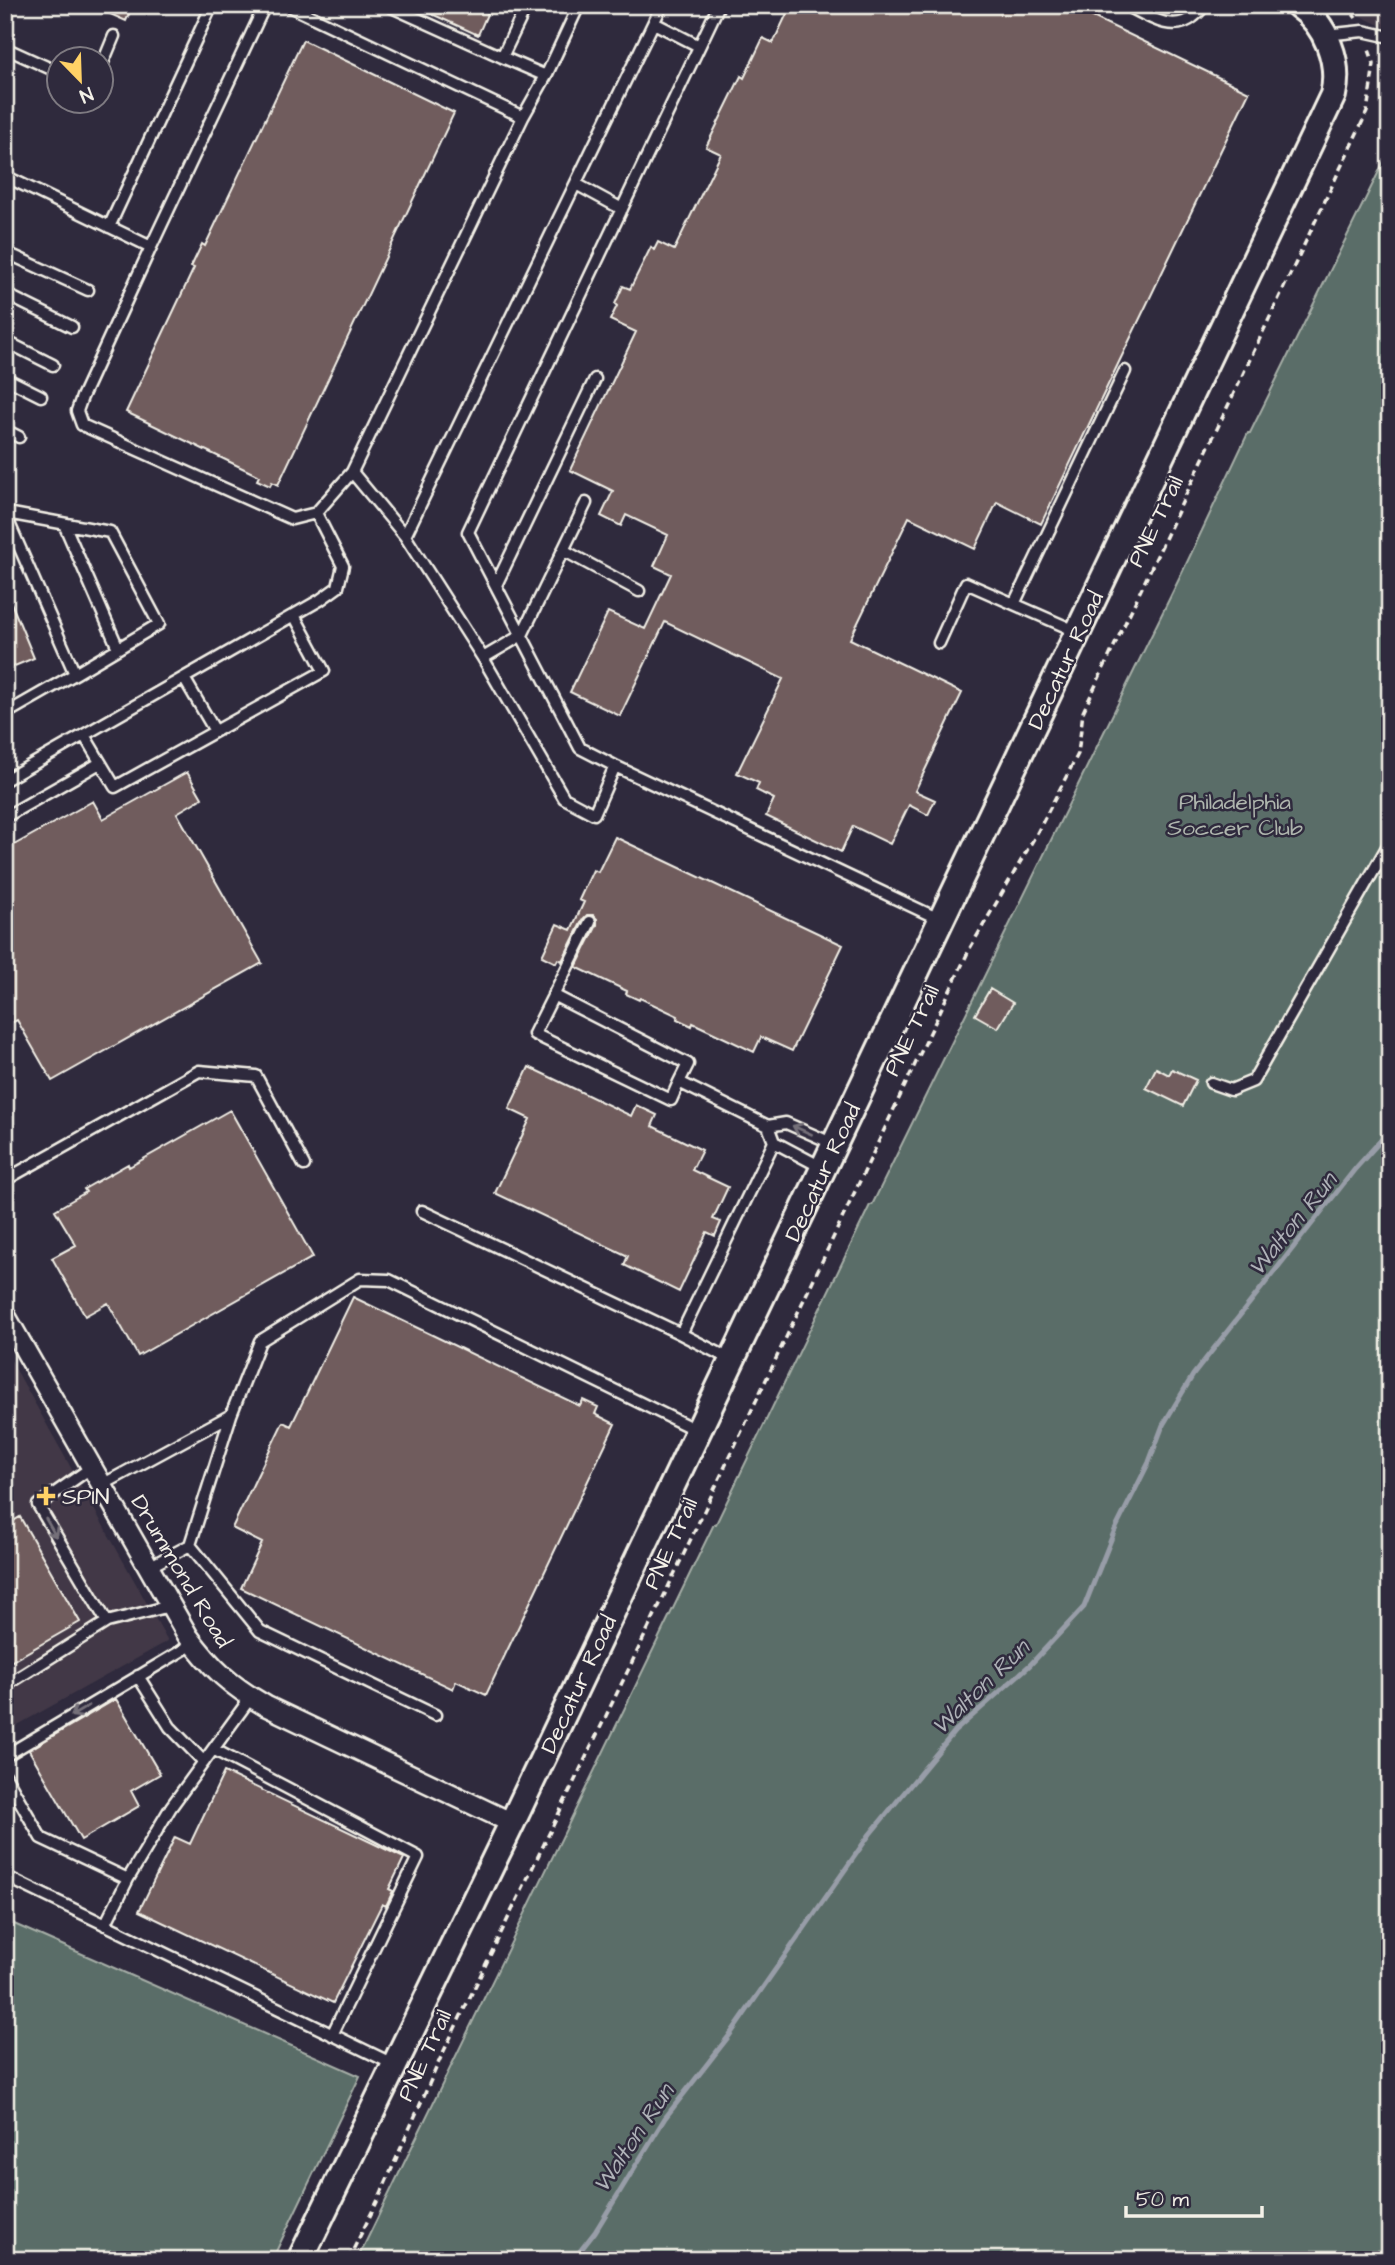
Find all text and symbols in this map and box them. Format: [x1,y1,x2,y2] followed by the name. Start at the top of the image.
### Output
[46,46,116,116] north arrow
[75,80,97,109] text: N
[1120,471,1192,572] street label: PNE Trail
[1020,586,1112,735] street label: Decatur Road
[1167,786,1303,844] park label: Philadelphia Soccer Club
[876,980,948,1081] street label: PNE Trail
[777,1098,869,1247] street label: Decatur Road
[792,1123,813,1136] one-way arrow
[1240,1164,1346,1284] water label: Walton Run
[62,1481,109,1513] place label: SPIN
[36,1486,56,1506] marker: SPIN
[123,1489,240,1654] street label: Drummond Road
[636,1492,706,1594] street label: PNE Trail
[45,1518,59,1538] one-way arrow
[533,1610,625,1759] street label: Decatur Road
[924,1631,1039,1743] water label: Walton Run
[70,1705,90,1719] one-way arrow
[390,2004,460,2106] street label: PNE Trail
[585,2076,684,2200] water label: Walton Run
[1126,2174,1262,2218] scale bar
[1136,2185,1190,2214] text: 50 m

